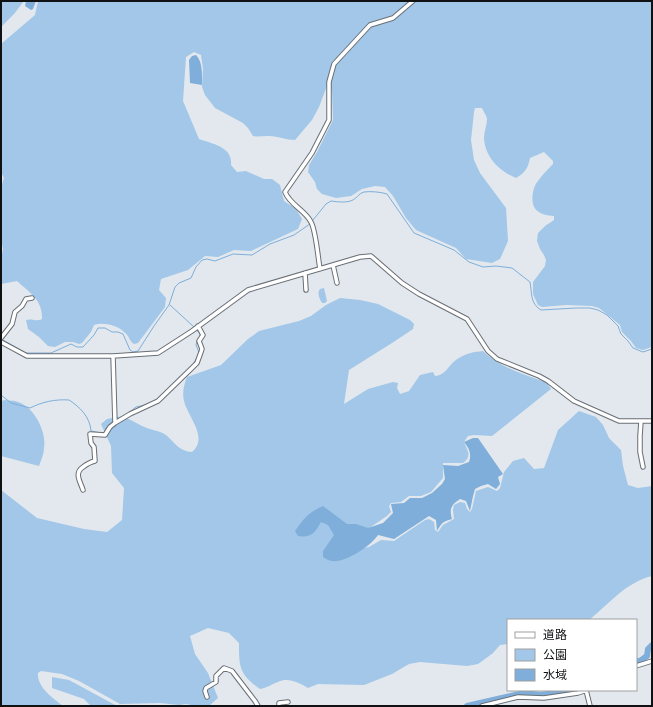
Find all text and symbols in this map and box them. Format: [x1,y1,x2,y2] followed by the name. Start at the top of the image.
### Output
[507,619,637,691] legend
[543,627,567,642] text: 道路
[543,647,567,662] text: 公園
[543,667,567,682] text: 水域

